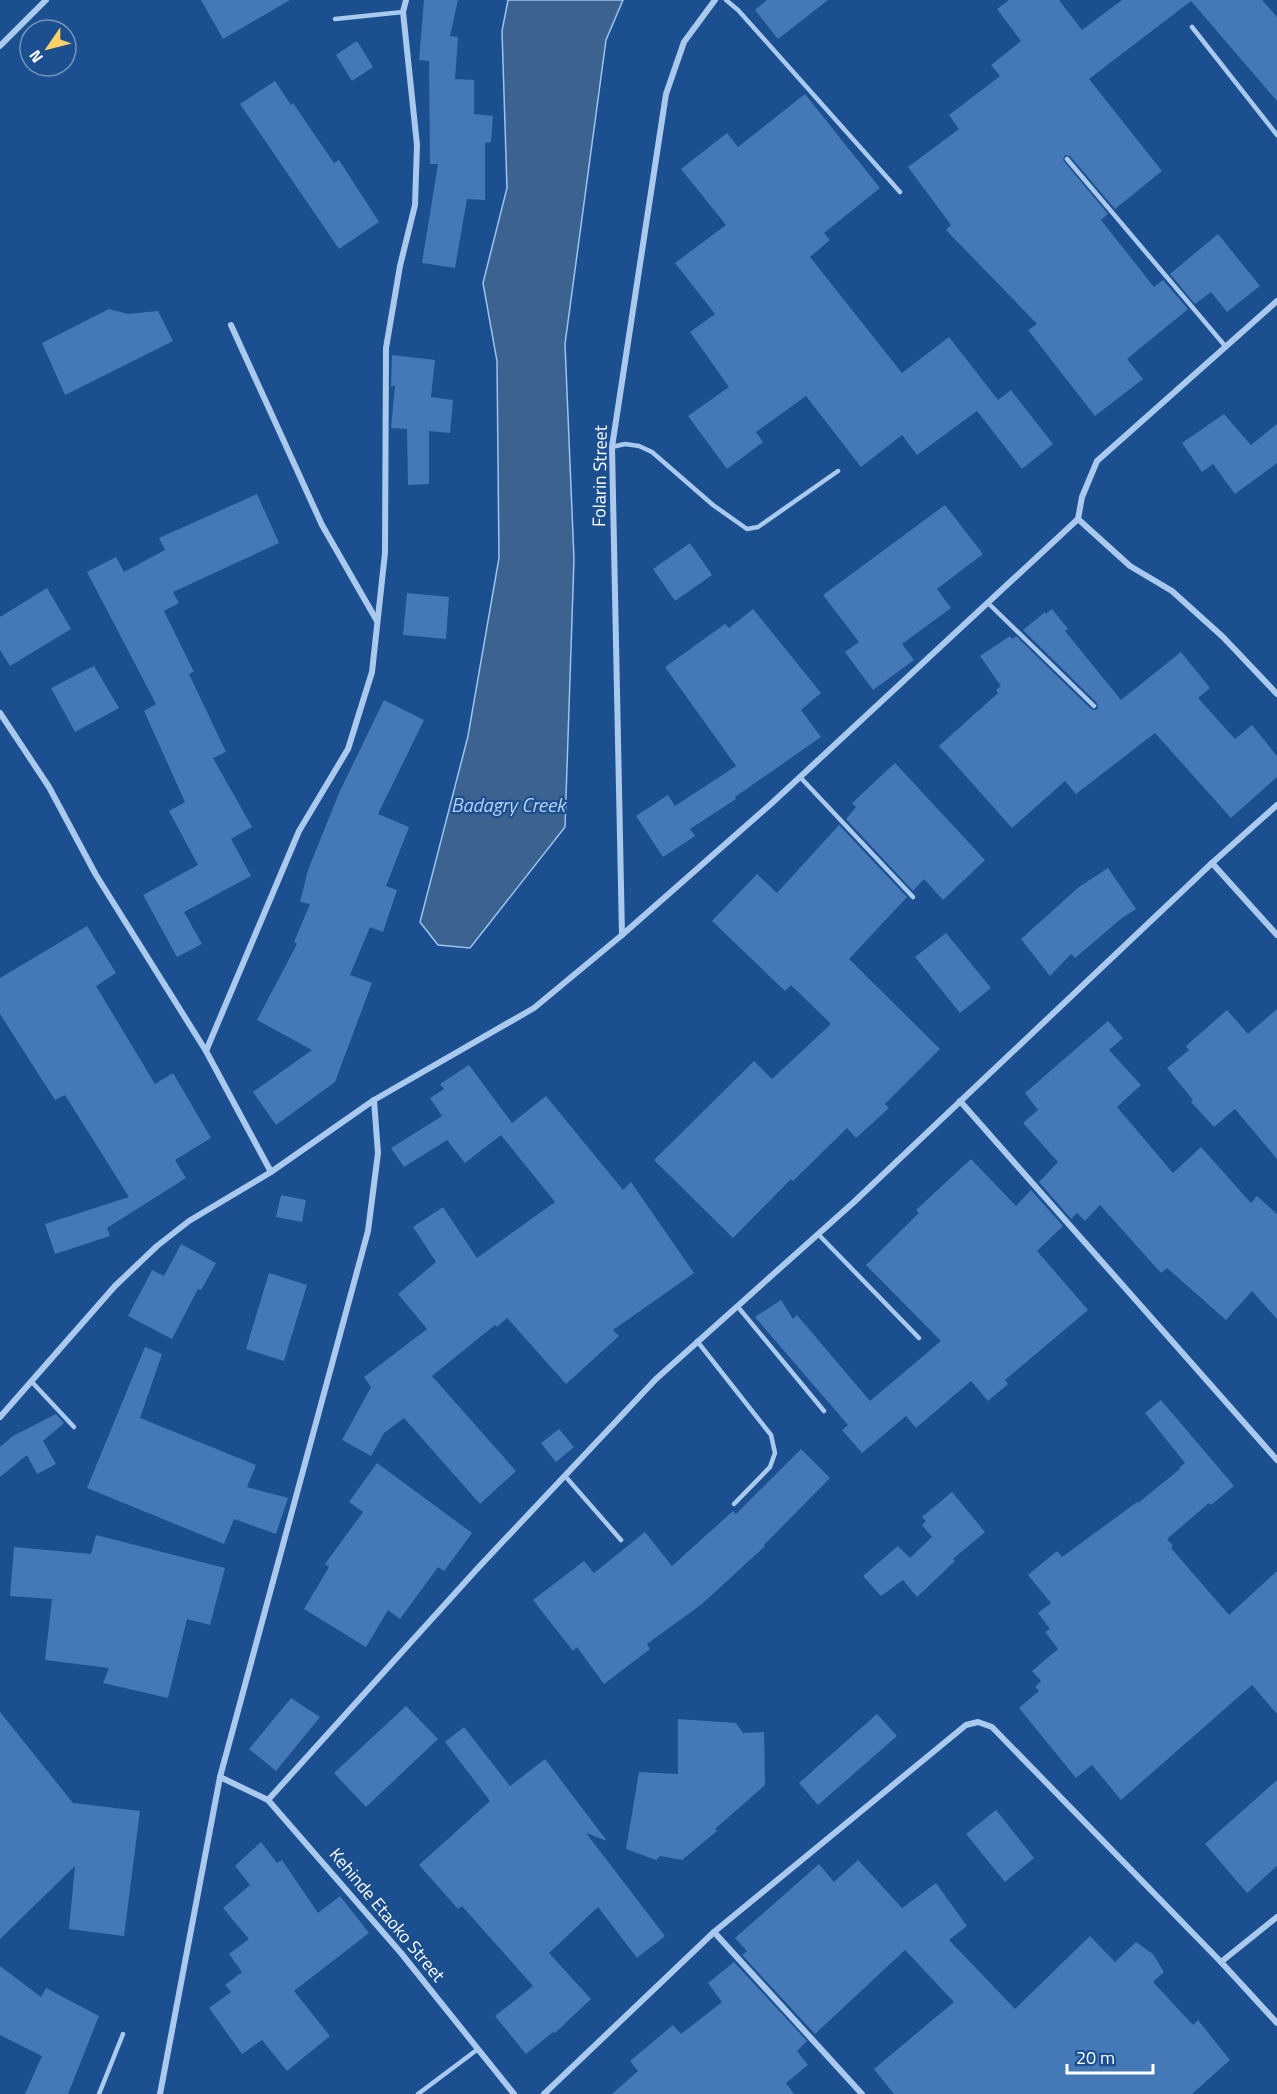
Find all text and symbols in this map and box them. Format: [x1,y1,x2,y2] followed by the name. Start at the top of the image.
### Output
[18,18,78,78] north arrow
[23,45,49,68] text: N
[585,424,614,527] street label: Folarin Street
[451,789,567,820] water label: Badagry Creek
[323,1842,452,1988] street label: Kehinde Etaoko Street
[1067,2037,1152,2075] scale bar
[1076,2044,1115,2071] text: 20 m

